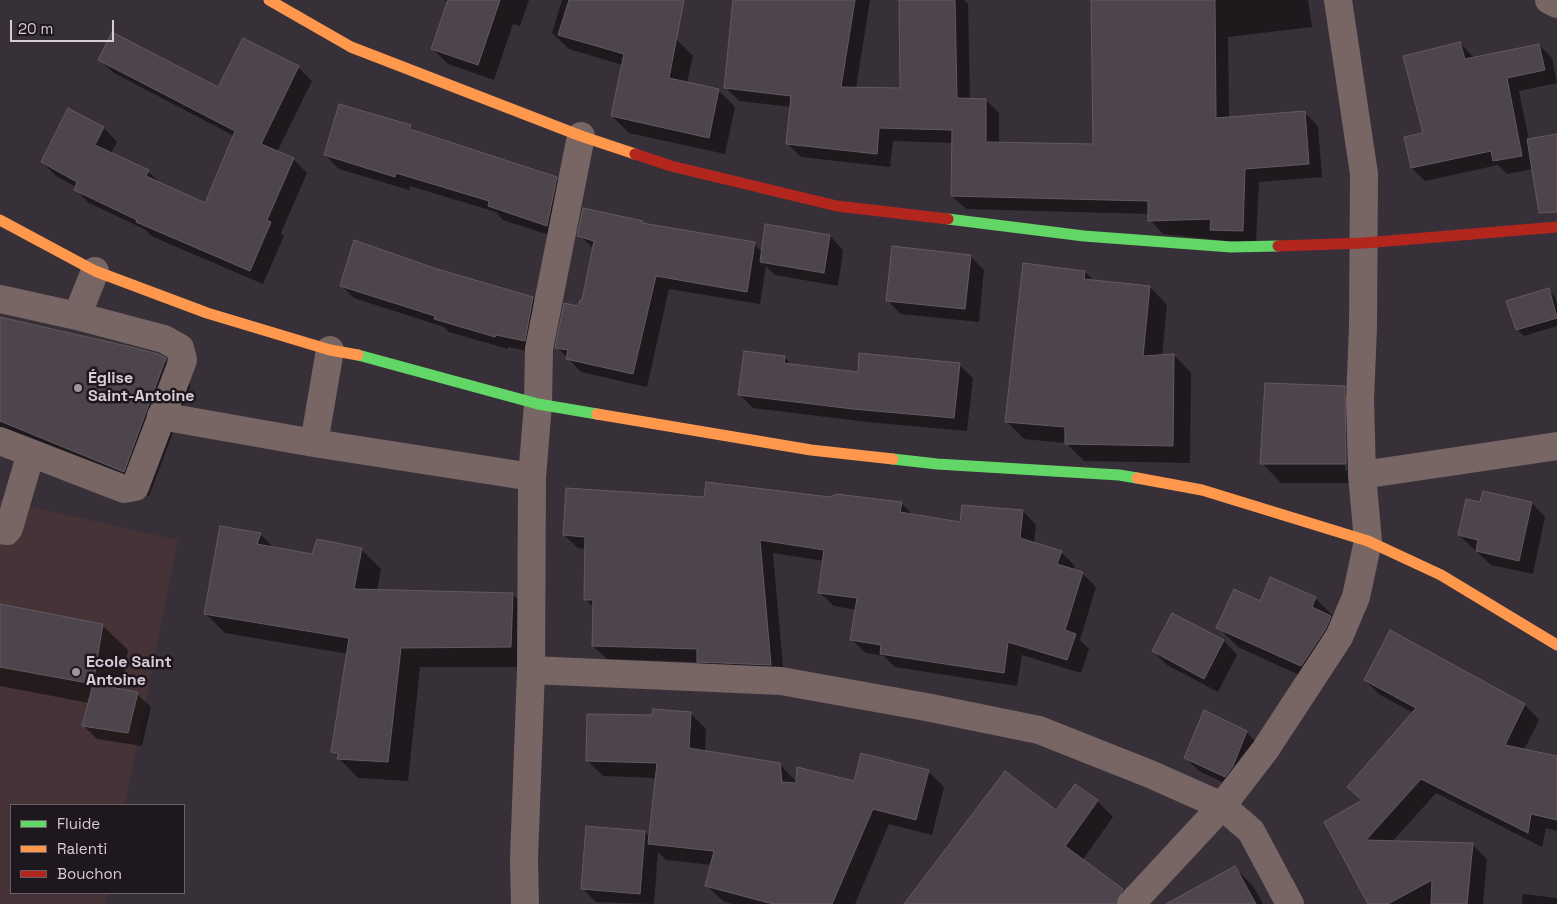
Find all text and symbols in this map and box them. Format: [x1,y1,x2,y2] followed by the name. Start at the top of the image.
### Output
[12,10,116,42] scale bar
[18,19,53,38] text: 20 m
[88,369,195,407] place label: Église Saint-Antoine
[72,382,84,394] marker: Église Saint-Antoine
[86,653,172,691] place label: Ecole Saint Antoine
[70,666,82,678] marker: Ecole Saint Antoine
[10,804,185,894] legend
[57,814,100,833] text: Fluide
[57,839,107,858] text: Ralenti
[57,864,122,883] text: Bouchon

